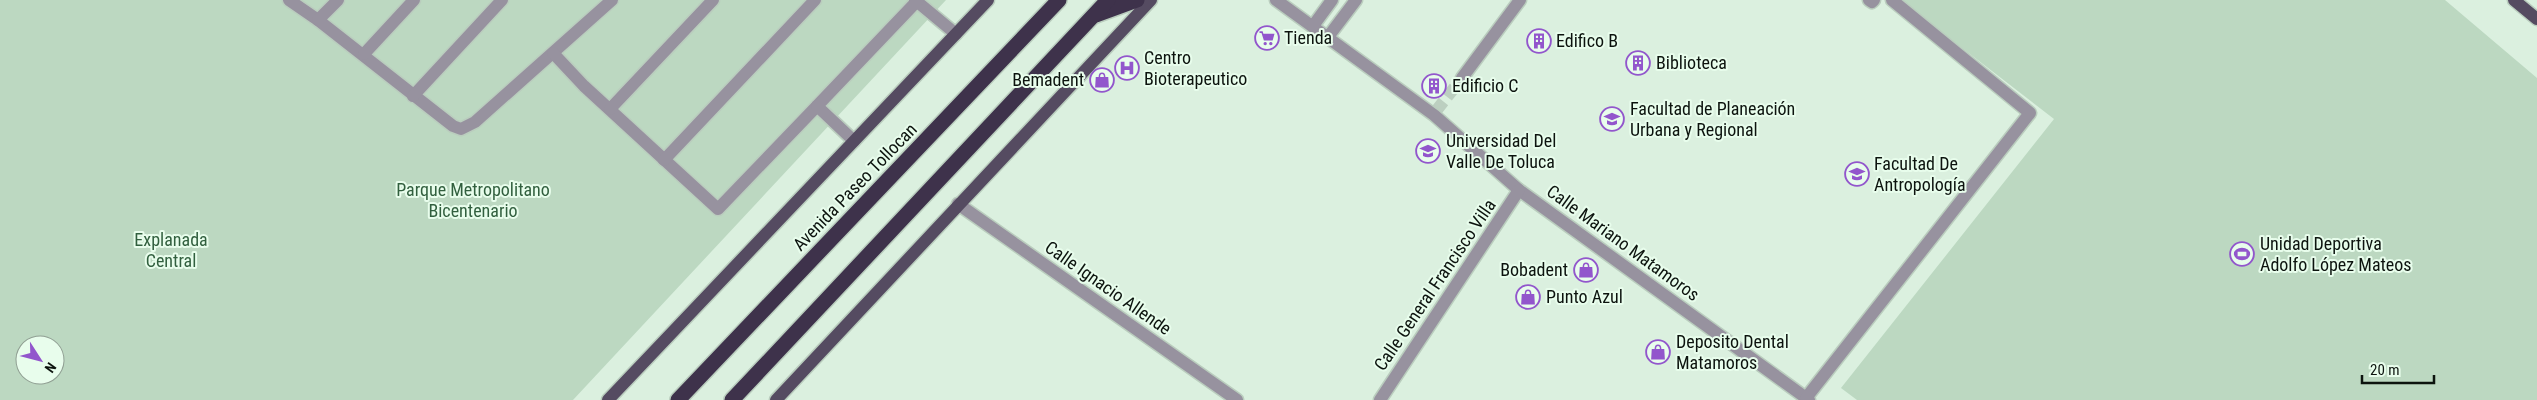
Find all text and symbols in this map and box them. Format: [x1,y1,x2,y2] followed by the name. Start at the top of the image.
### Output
[1254,25,1280,51] supermarket icon: Tienda
[1284,27,1332,48] place label: Tienda
[1526,28,1552,54] building icon: Edifico B
[1556,30,1618,51] place label: Edifico B
[1144,47,1247,89] place label: Centro Bioterapeutico
[1625,50,1651,76] building icon: Biblioteca
[1656,52,1727,73] place label: Biblioteca
[1114,55,1140,81] hospital icon: Centro Bioterapeutico
[1089,67,1115,93] shop icon: Bemadent
[1012,69,1084,90] place label: Bemadent
[1421,73,1447,99] building icon: Edificio C
[1452,75,1518,96] place label: Edificio C
[1630,98,1795,140] place label: Facultad de Planeación Urbana y Regional
[1599,106,1625,132] school or university icon: Facultad de Planeación Urbana y Regional
[788,119,921,255] street label: Avenida Paseo Tollocan
[1446,130,1556,172] place label: Universidad Del Valle De Toluca
[1415,138,1441,164] school or university icon: Universidad Del Valle De Toluca
[1874,153,1966,195] place label: Facultad De Antropología
[1844,161,1870,187] school or university icon: Facultad De Antropología
[396,179,550,221] park label: Parque Metropolitano Bicentenario
[1543,180,1704,305] street label: Calle Mariano Matamoros
[1369,195,1500,374] street label: Calle General Francisco Villa
[134,229,208,271] park label: Explanada Central
[2260,233,2412,275] place label: Unidad Deportiva Adolfo López Mateos
[1041,236,1175,339] street label: Calle Ignacio Allende
[2229,241,2255,267] sports icon: Unidad Deportiva Adolfo López Mateos
[1573,257,1599,283] shop icon: Bobadent
[1500,259,1568,280] place label: Bobadent
[1515,284,1541,310] shop icon: Punto Azul
[1546,286,1623,307] place label: Punto Azul
[1676,331,1789,373] place label: Deposito Dental Matamoros
[15,335,65,385] north arrow
[1645,339,1671,365] shop icon: Deposito Dental Matamoros
[2362,352,2434,384] scale bar
[42,359,60,376] text: N
[2370,361,2400,379] text: 20 m

